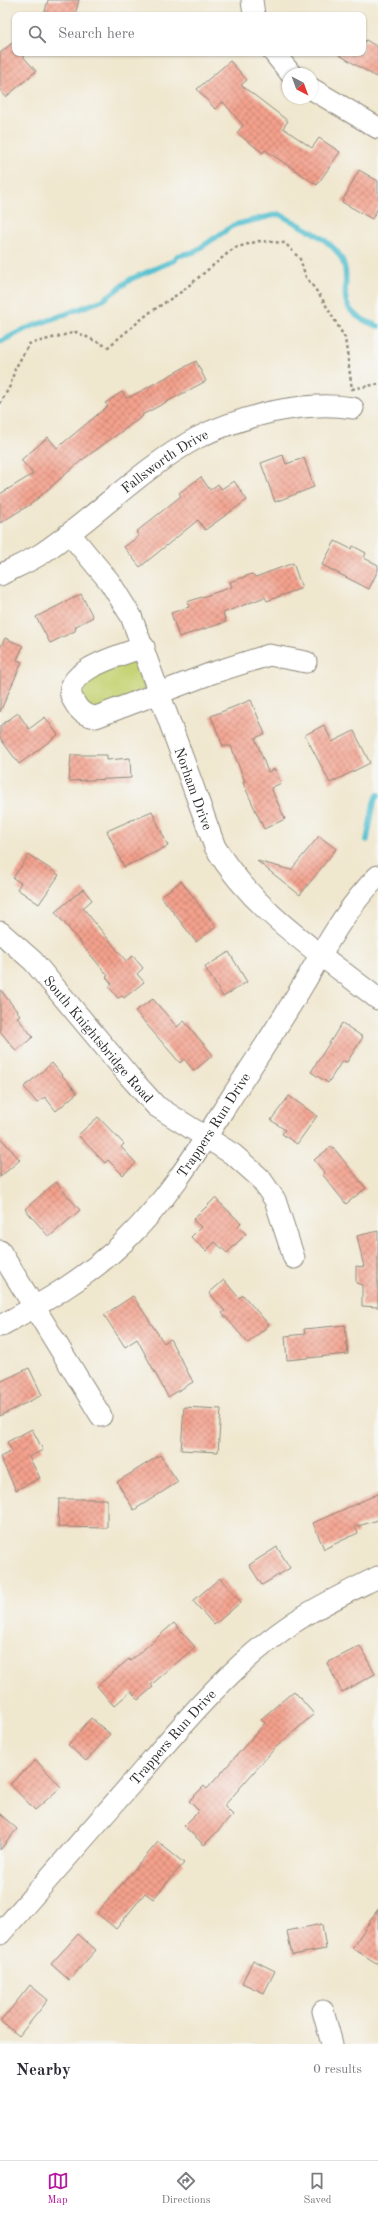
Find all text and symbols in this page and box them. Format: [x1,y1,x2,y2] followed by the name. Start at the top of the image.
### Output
[12,12,366,56] search box
[26,23,48,45] icon: search
[58,27,135,42] text: Search here
[282,68,318,104] north arrow
[119,428,211,496] street label: Fallsworth Drive
[171,746,214,832] street label: Norham Drive
[41,974,155,1106] street label: South Knightsbridge Road
[175,1070,253,1181] street label: Trappers Run Drive
[128,1687,219,1788] street label: Trappers Run Drive
[16,2062,71,2079] text: Nearby
[313,2063,362,2076] text: 0 results
[47,2170,69,2208] tab: Map
[162,2170,210,2208] tab: Directions
[303,2170,331,2208] tab: Saved

